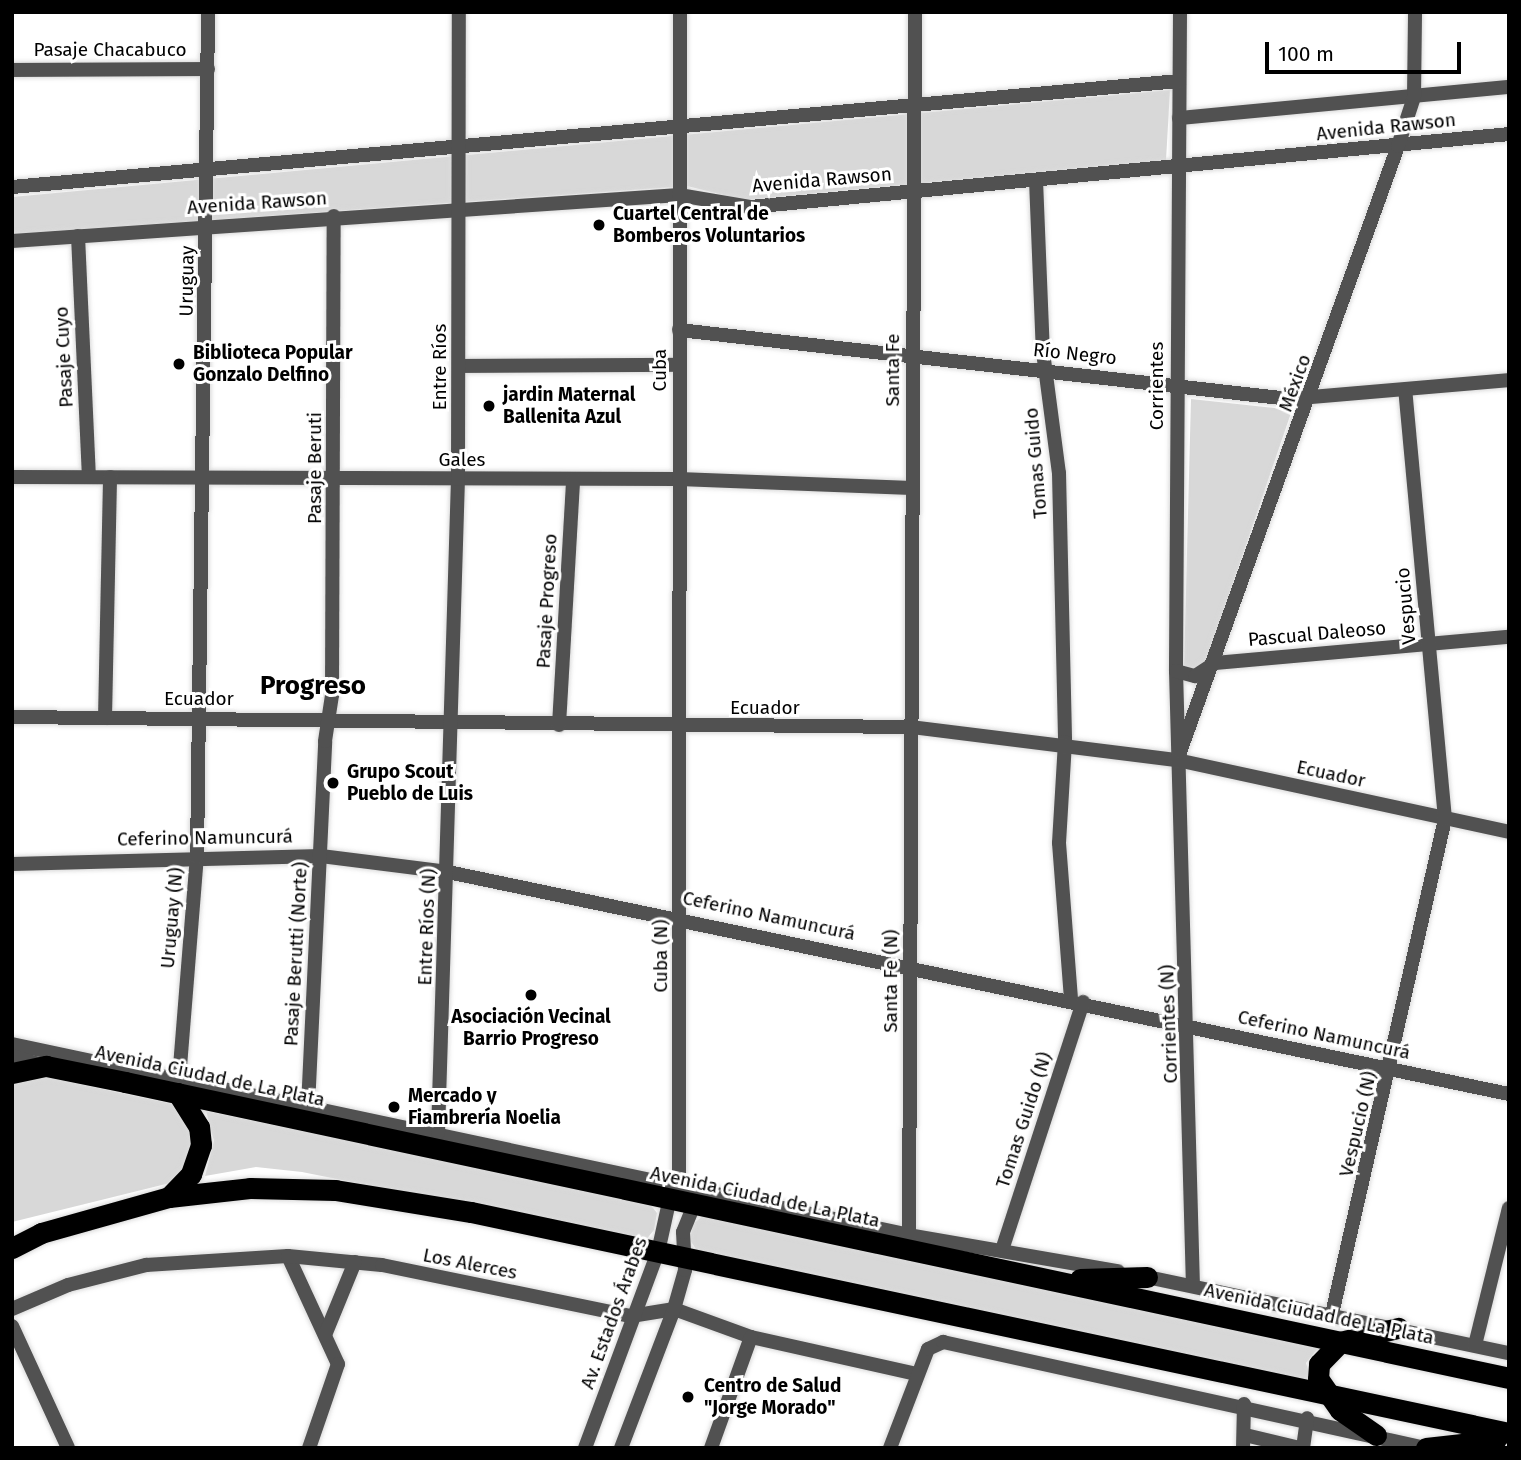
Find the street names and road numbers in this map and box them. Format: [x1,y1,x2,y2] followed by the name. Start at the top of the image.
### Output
[34,39,186,61] street label: Pasaje Chacabuco
[1315,108,1457,146] street label: Avenida Rawson
[751,163,893,197] street label: Avenida Rawson
[186,187,328,219] street label: Avenida Rawson
[175,245,199,317] street label: Uruguay
[50,306,78,408] street label: Pasaje Cuyo
[429,324,451,410] street label: Entre Ríos
[882,334,904,406] street label: Santa Fe
[1032,338,1118,370] street label: Río Negro
[1146,342,1168,430] street label: Corrientes
[649,349,671,391] street label: Cuba
[1274,351,1316,415] street label: México
[1020,407,1052,519] street label: Tomas Guido
[304,412,326,524] street label: Pasaje Beruti
[439,449,485,471] street label: Gales
[532,533,562,669] street label: Pasaje Progreso
[1391,567,1421,645] street label: Vespucio
[1247,617,1387,651] street label: Pascual Daleoso
[164,688,234,710] street label: Ecuador
[730,697,800,719] street label: Ecuador
[1294,756,1368,792] street label: Ecuador
[117,825,293,851] street label: Ceferino Namuncurá
[280,861,312,1047] street label: Pasaje Berutti (Norte)
[156,866,188,970] street label: Uruguay (N)
[414,868,440,986] street label: Entre Ríos (N)
[681,887,857,945] street label: Ceferino Namuncurá
[650,919,672,993] street label: Cuba (N)
[880,929,902,1033] street label: Santa Fe (N)
[1156,964,1182,1084] street label: Corrientes (N)
[1236,1006,1412,1064] street label: Ceferino Namuncurá
[93,1041,327,1111] street label: Avenida Ciudad de La Plata
[991,1049,1057,1191] street label: Tomas Guido (N)
[1335,1069,1381,1179] street label: Vespucio (N)
[648,1162,882,1232] street label: Avenida Ciudad de La Plata
[576,1234,652,1392] street label: Av. Estados Árabes
[421,1244,519,1284] street label: Los Alerces
[1202,1279,1436,1349] street label: Avenida Ciudad de La Plata

